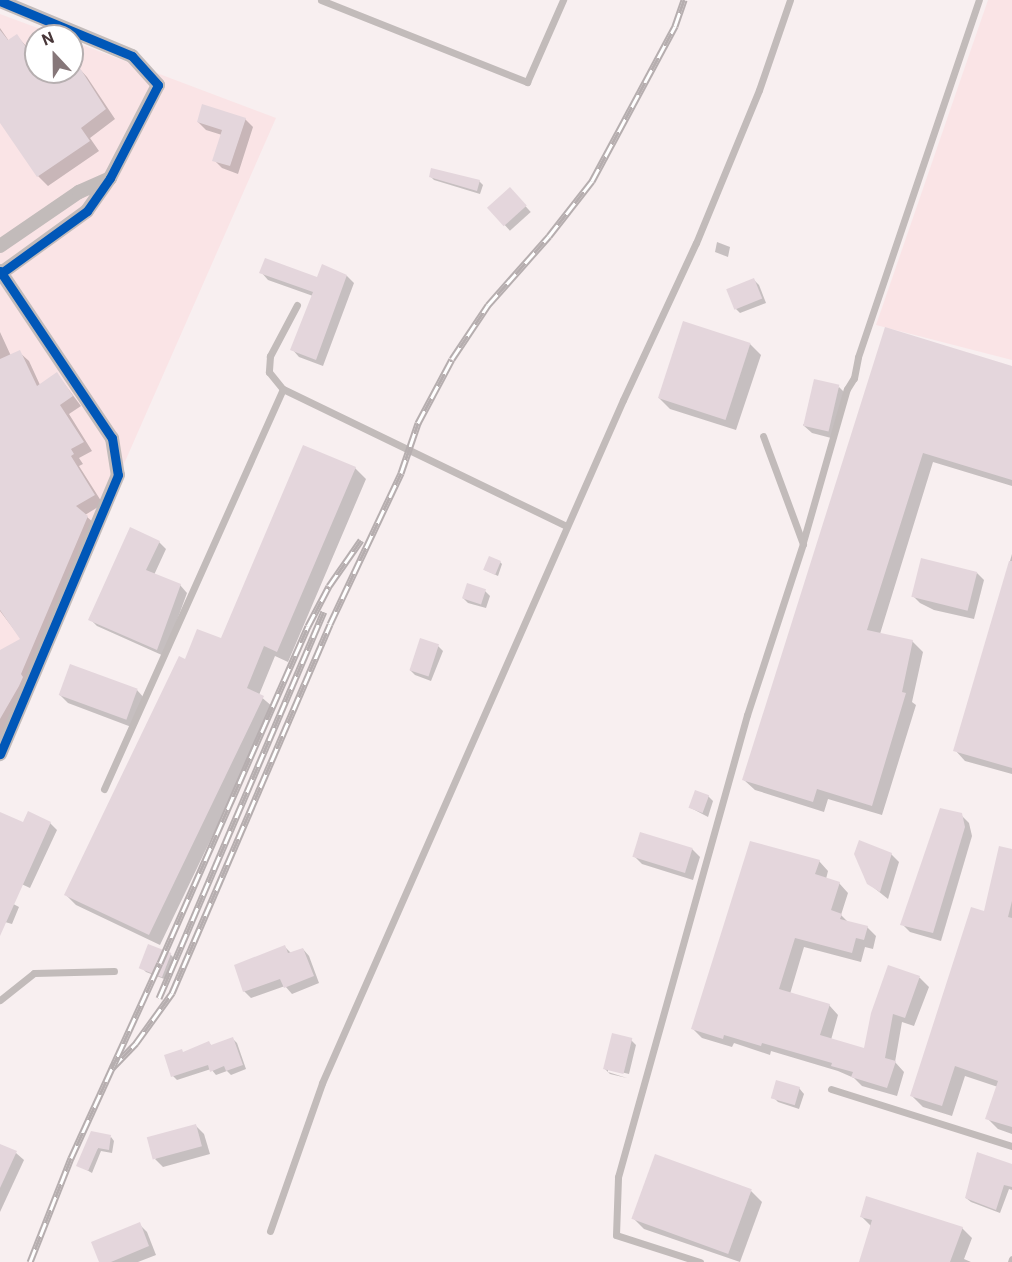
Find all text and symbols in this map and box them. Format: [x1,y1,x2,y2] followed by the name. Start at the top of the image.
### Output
[24,24,84,84] north arrow
[39,28,57,50] text: N

